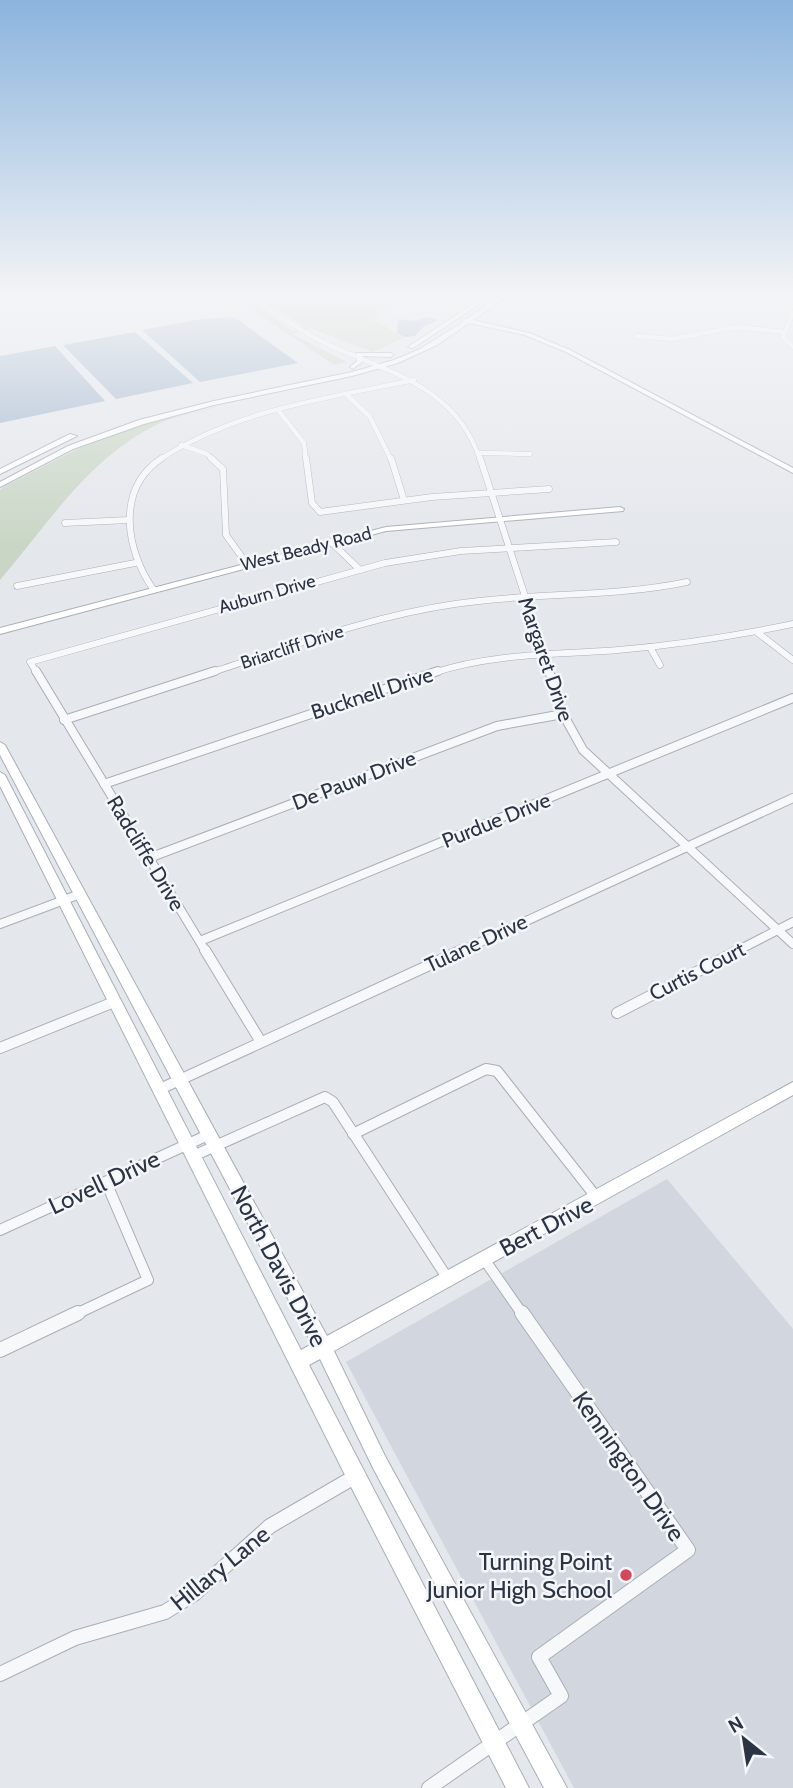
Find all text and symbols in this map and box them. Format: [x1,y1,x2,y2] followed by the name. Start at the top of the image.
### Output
[238,522,374,576] street label: West Beady Road
[216,570,318,618] street label: Auburn Drive
[513,593,579,725] street label: Margaret Drive
[238,620,346,674] street label: Briarcliff Drive
[308,661,436,724] street label: Bucknell Drive
[289,745,420,815] street label: De Pauw Drive
[438,787,554,853] street label: Purdue Drive
[102,791,190,915] street label: Radcliffe Drive
[421,908,531,978] street label: Tulane Drive
[645,936,749,1006] street label: Curtis Court
[44,1144,164,1220] street label: Lovell Drive
[224,1180,334,1352] street label: North Davis Drive
[494,1189,598,1263] street label: Bert Drive
[567,1386,691,1546] street label: Kennington Drive
[165,1519,275,1617] street label: Hillary Lane
[426,1547,612,1604] place label: Turning Point Junior High School
[618,1567,634,1583] marker: Turning Point Junior High School
[709,1704,779,1774] north arrow
[724,1711,747,1738] text: N

